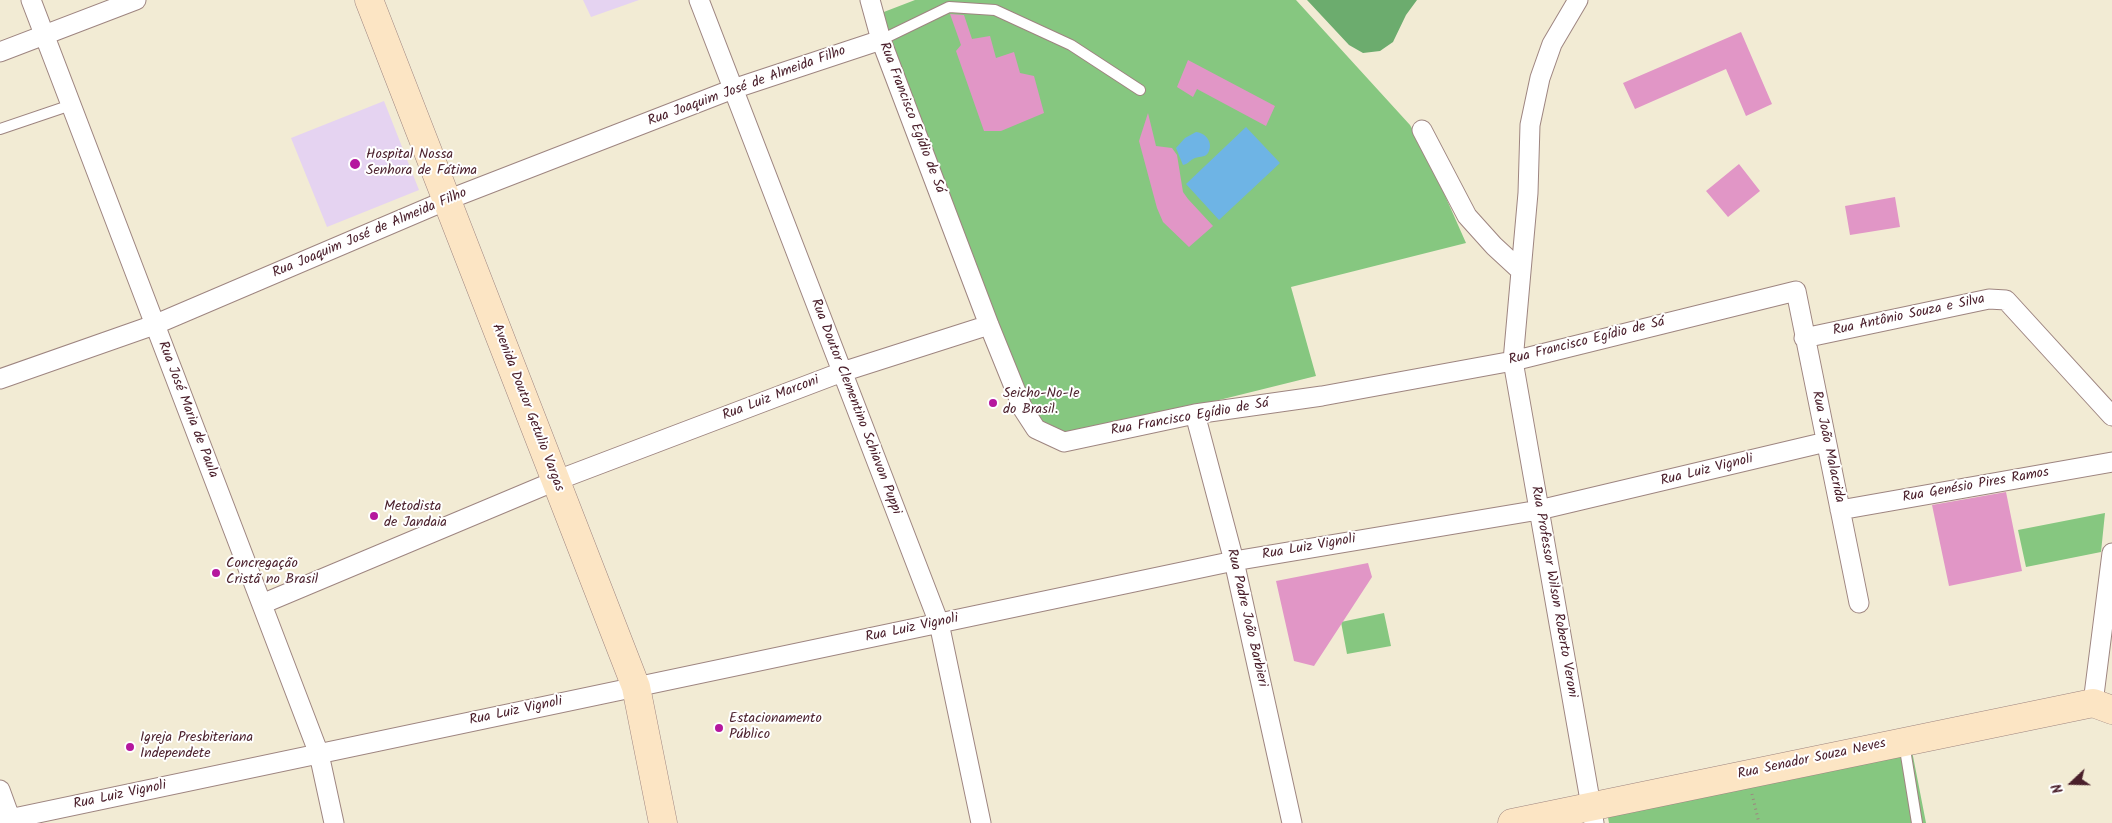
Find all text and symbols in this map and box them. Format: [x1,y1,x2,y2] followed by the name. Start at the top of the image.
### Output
[874,40,948,196] street label: Rua Francisco Egídio de Sá
[646,43,848,131] street label: Rua Joaquim José de Almeida Filho
[366,148,477,180] place label: Hospital Nossa Senhora de Fátima
[348,157,362,171] marker: Hospital Nossa Senhora de Fátima
[270,185,470,283] street label: Rua Joaquim José de Almeida Filho
[1831,292,1987,340] street label: Rua Antônio Souza e Silva
[806,297,904,517] street label: Rua Doutor Clementino Schiavon Puppi
[1507,314,1667,370] street label: Rua Francisco Egídio de Sá
[487,322,567,494] street label: Avenida Doutor Getulio Vargas
[153,339,221,481] street label: Rua José Maria de Paula
[720,373,822,425] street label: Rua Luiz Marconi
[1003,387,1079,420] place label: Seicho-No-Ie do Brasil.
[1807,390,1847,504] street label: Rua João Malacrida
[1110,396,1270,440] street label: Rua Francisco Egídio de Sá
[987,397,999,409] marker: Seicho-No-Ie do Brasil.
[1659,451,1755,491] street label: Rua Luiz Vignoli
[1901,465,2051,507] street label: Rua Genésio Pires Ramos
[1526,485,1580,699] street label: Rua Professor Wilson Roberto Veroni
[384,500,447,532] place label: Metodista de Jandaia
[368,510,380,522] marker: Metodista de Jandaia
[1261,532,1357,564] street label: Rua Luiz Vignoli
[1222,547,1270,689] street label: Rua Padre João Barbieri
[226,557,318,590] place label: Concregação Cristã no Brasil
[210,567,222,579] marker: Concregação Cristã no Brasil
[864,611,960,647] street label: Rua Luiz Vignoli
[468,694,564,730] street label: Rua Luiz Vignoli
[729,712,822,744] place label: Estacionamento Público
[713,722,725,734] marker: Estacionamento Público
[140,731,253,764] place label: Igreja Presbiteriana Independete
[1736,736,1888,784] street label: Rua Senador Souza Neves
[124,741,136,753] marker: Igreja Presbiteriana Independete
[2047,758,2097,808] north arrow
[72,778,168,814] street label: Rua Luiz Vignoli
[2046,780,2070,796] text: N

